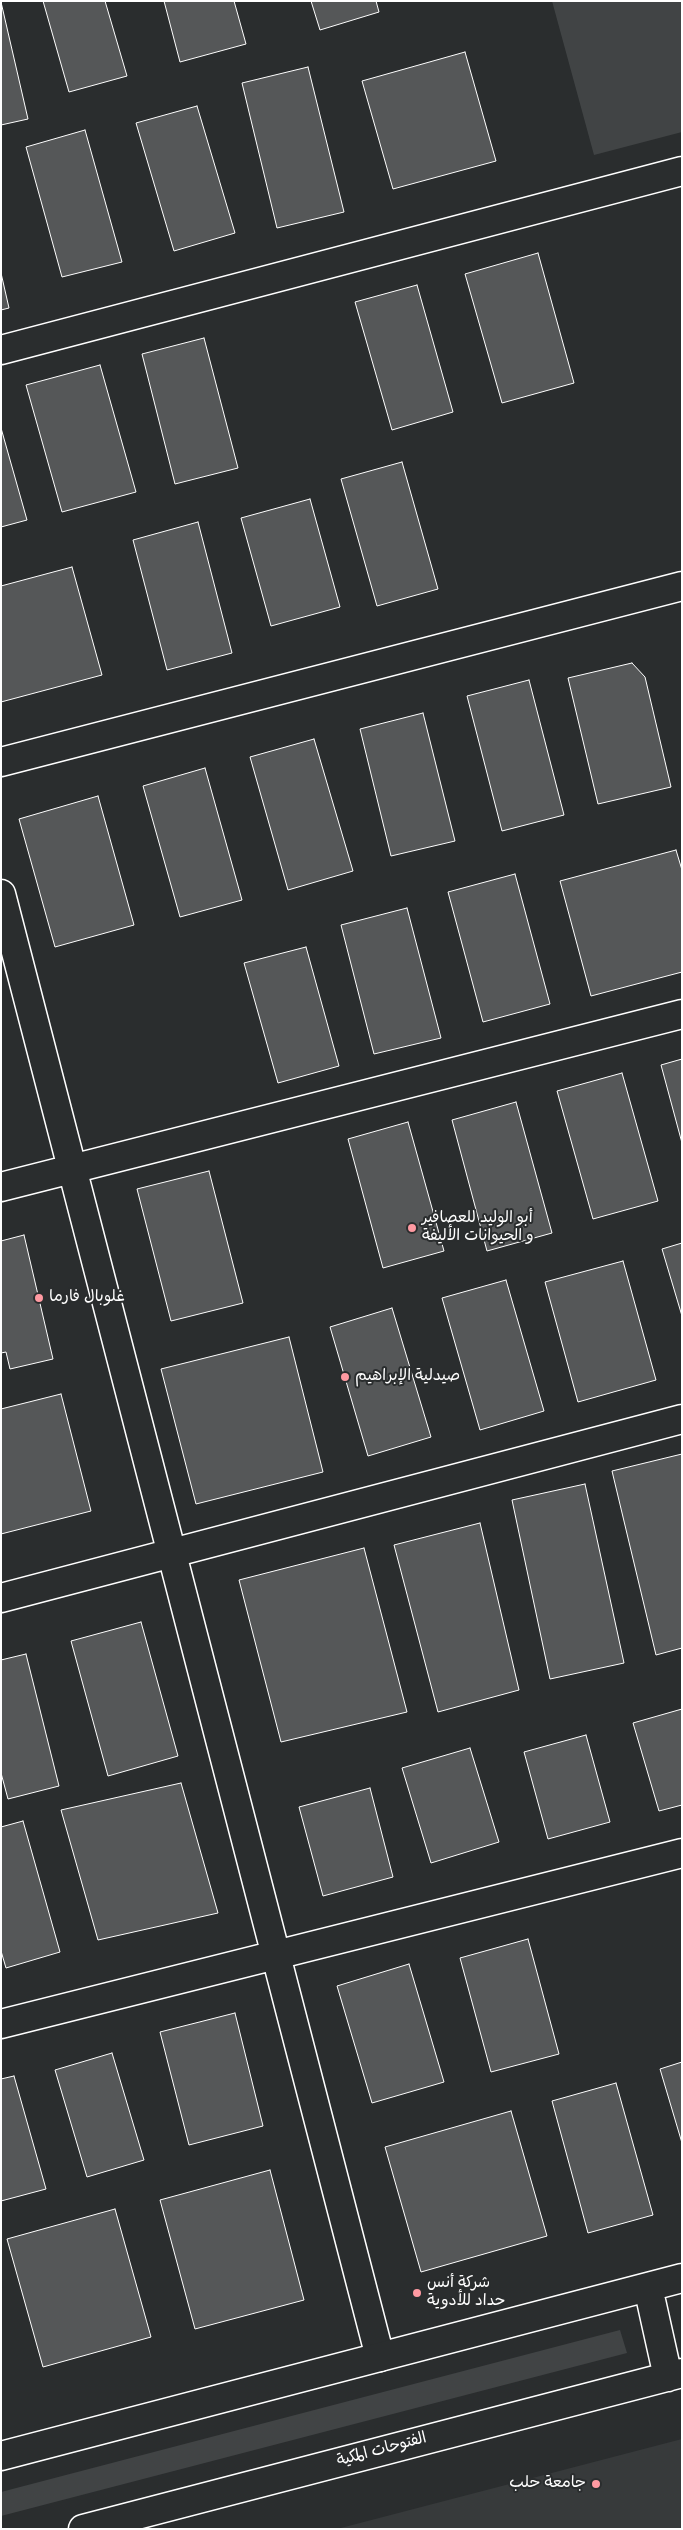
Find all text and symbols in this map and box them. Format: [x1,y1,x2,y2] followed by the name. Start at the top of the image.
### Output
[422,1209,534,1247] place label: أبو الوليد للعصافير و الحيوانات الأليفة
[406,1222,418,1234] marker: أبو الوليد للعصافير و الحيوانات الأليفة
[49,1288,125,1308] place label: غلوبال فارما
[33,1292,45,1304] marker: غلوبال فارما
[355,1367,460,1387] place label: صيدلية الإبراهيم
[339,1371,351,1383] marker: صيدلية الإبراهيم
[427,2274,504,2312] place label: شركة أنس حداد للأدوية
[411,2287,423,2299] marker: شركة أنس حداد للأدوية
[335,2430,429,2472] street label: الفتوحات المكية
[509,2474,586,2494] place label: جامعة حلب
[590,2478,602,2490] marker: جامعة حلب

